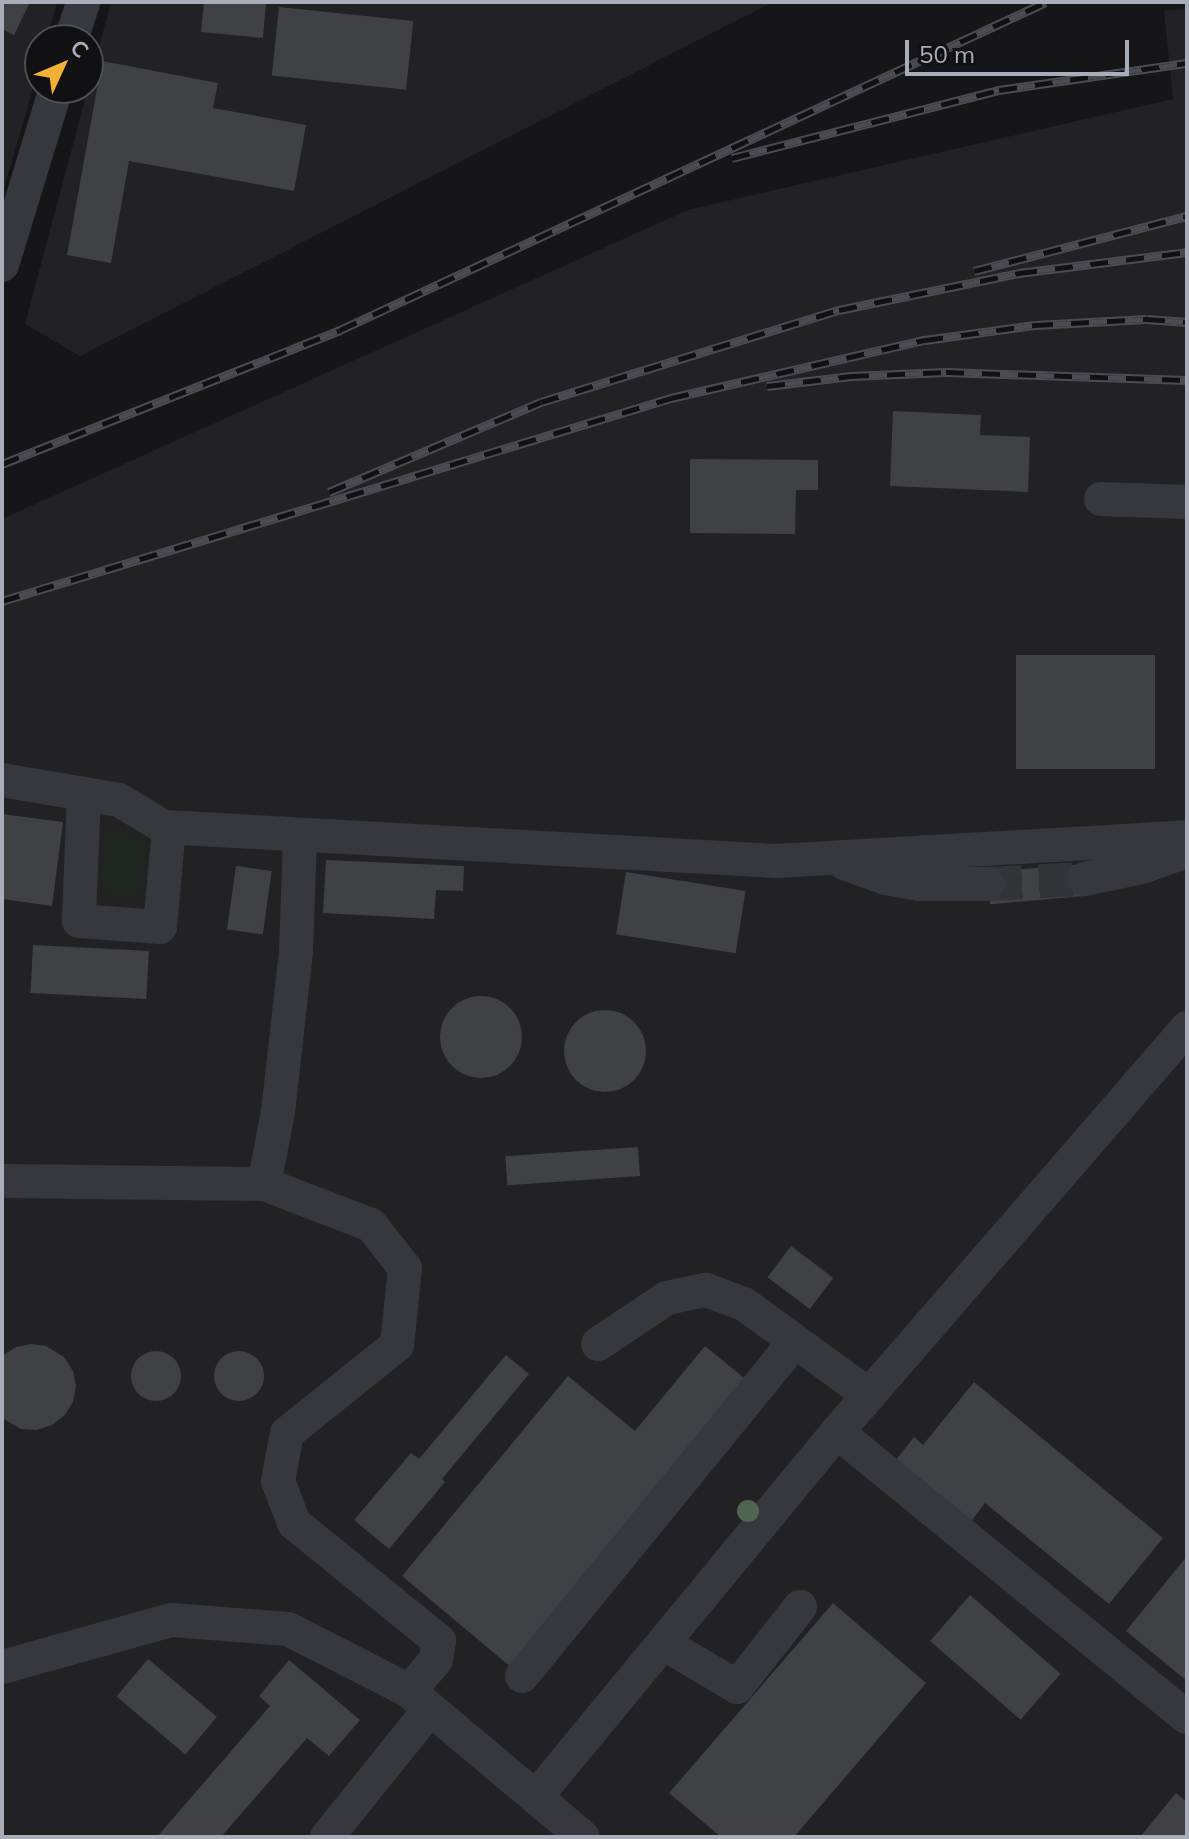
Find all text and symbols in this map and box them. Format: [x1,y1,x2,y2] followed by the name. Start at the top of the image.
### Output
[24,24,104,104] north arrow
[909,24,1133,74] scale bar
[65,34,95,64] text: С
[919,39,975,69] text: 50 m

